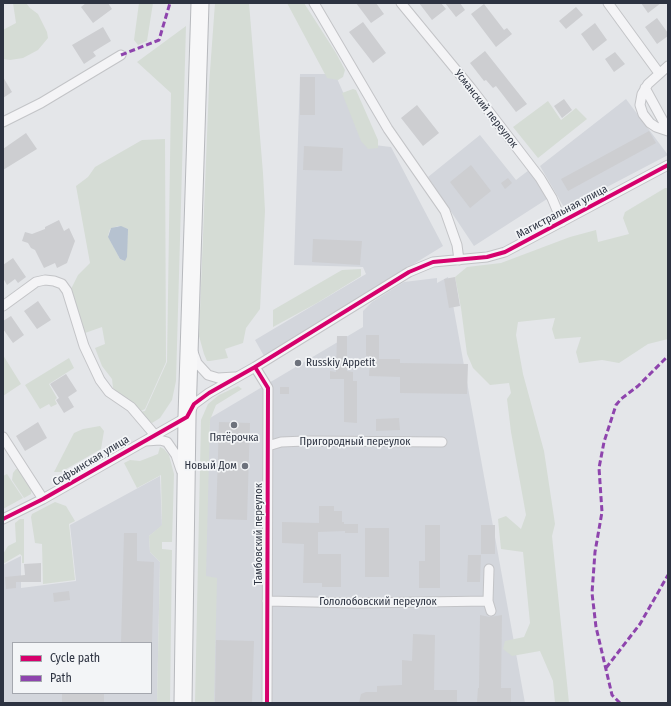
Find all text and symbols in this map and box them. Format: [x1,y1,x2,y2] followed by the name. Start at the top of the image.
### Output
[451,67,521,151] street label: Усманский переулок
[514,182,610,242] street label: Магистральная улица
[306,356,375,370] place label: Russkiy Appetit
[293,358,303,368] marker: Russkiy Appetit
[229,420,239,430] marker: Пятёрочка
[209,431,259,445] place label: Пятёрочка
[50,433,132,489] street label: Софьинская улица
[300,435,410,449] street label: Пригородный переулок
[185,459,237,473] place label: Новый Дом
[240,461,250,471] marker: Новый Дом
[252,483,266,585] street label: Тамбовский переулок
[319,595,437,609] street label: Гололобовский переулок
[12,642,152,694] legend
[50,651,100,665] text: Cycle path
[50,671,72,685] text: Path

